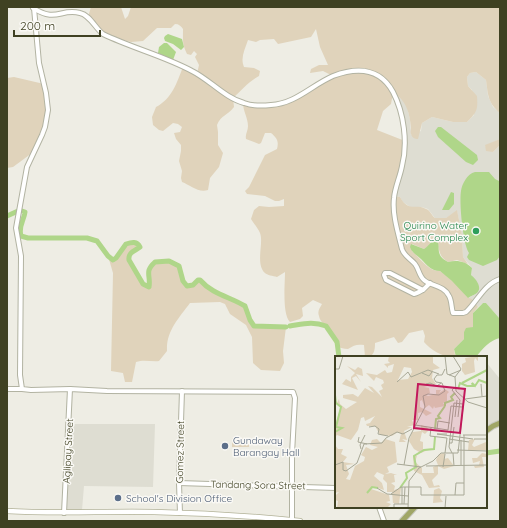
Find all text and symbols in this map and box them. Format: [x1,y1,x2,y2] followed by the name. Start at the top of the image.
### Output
[14,12,100,38] scale bar
[20,18,55,33] text: 200 m
[400,219,468,244] place label: Quirino Water Sport Complex
[471,226,481,236] marker: Quirino Water Sport Complex
[335,356,487,508] inset map
[60,418,76,484] street label: Aglipay Street
[173,420,187,483] street label: Gomez Street
[233,434,300,459] place label: Gundaway Barangay Hall
[220,441,230,451] marker: Gundaway Barangay Hall
[210,478,306,492] street label: Tandang Sora Street
[126,492,233,505] place label: School's Division Office
[113,493,123,503] marker: School's Division Office

